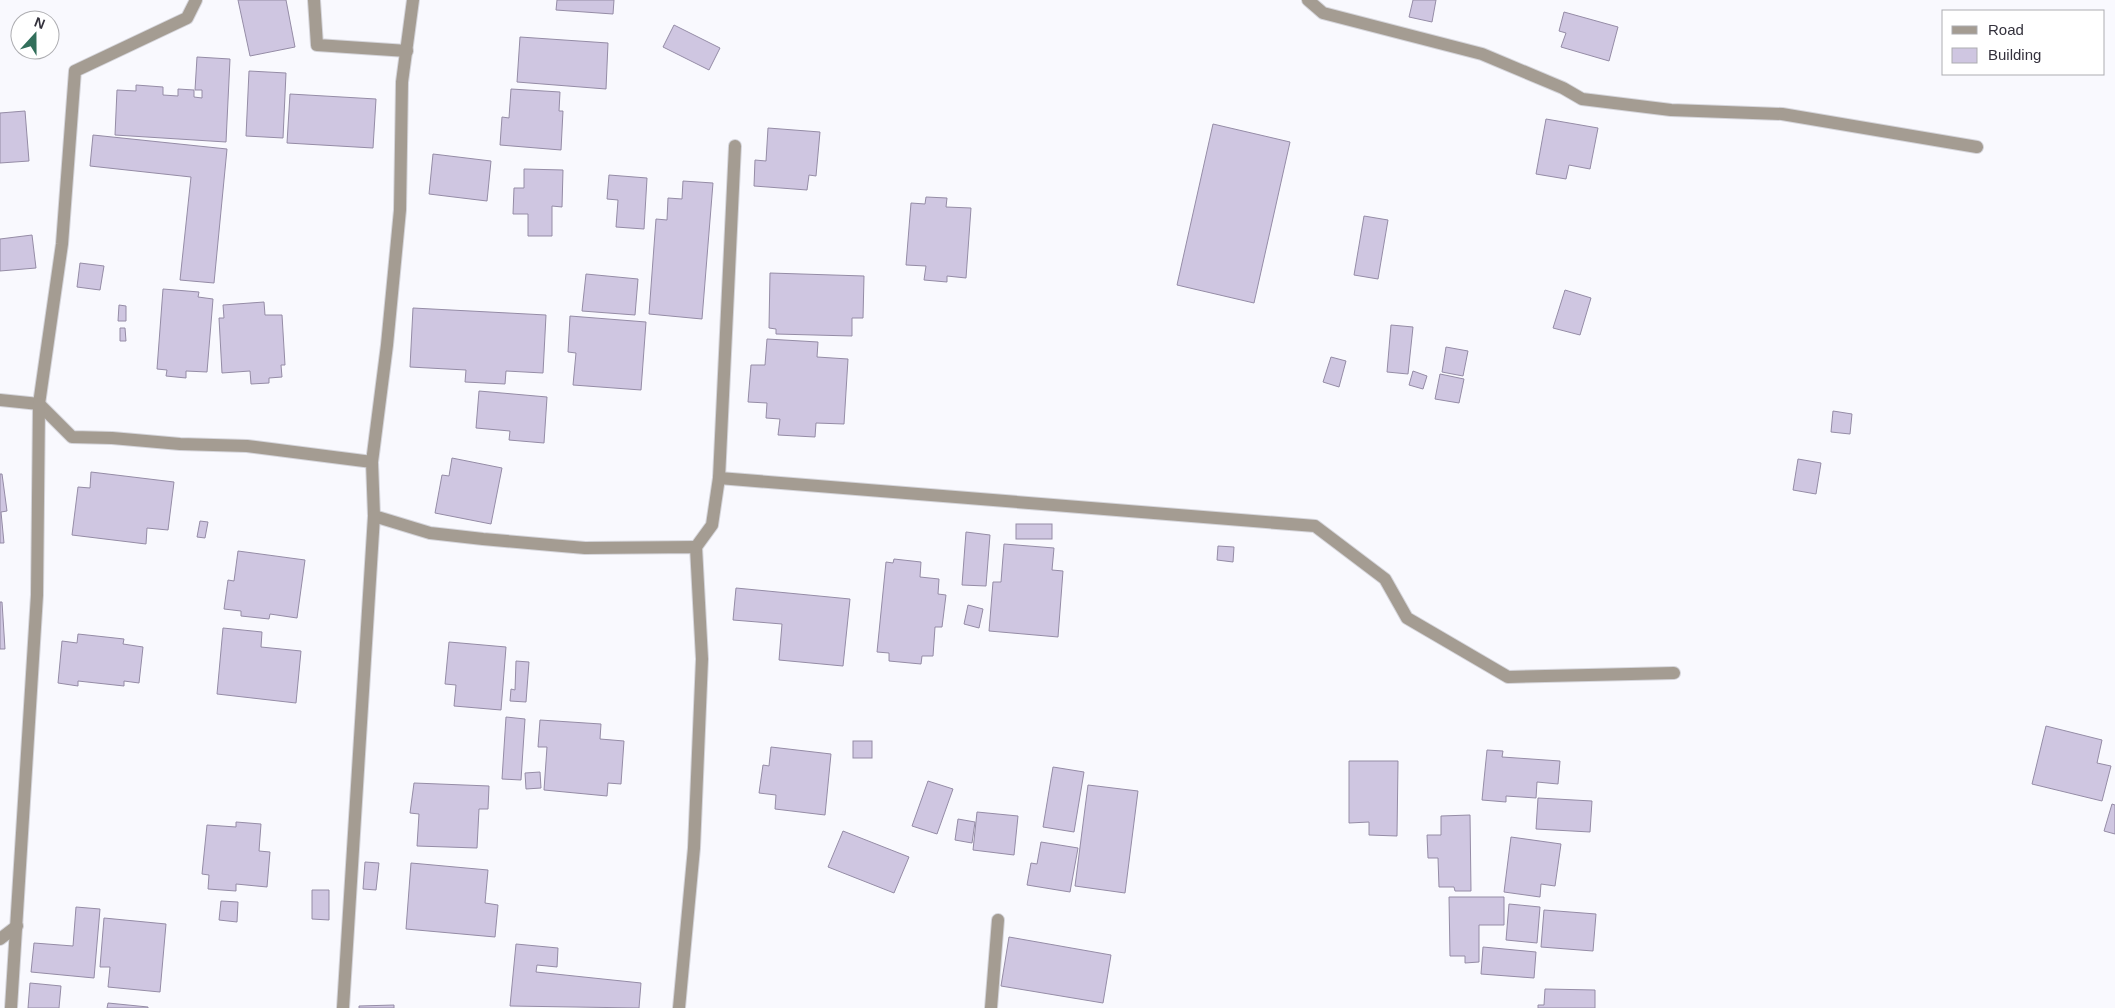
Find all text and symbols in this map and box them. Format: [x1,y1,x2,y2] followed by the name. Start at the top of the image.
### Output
[10,10,60,60] north arrow
[1942,10,2105,75] legend
[32,14,47,32] text: N
[1988,21,2024,38] text: Road
[1988,46,2041,63] text: Building

